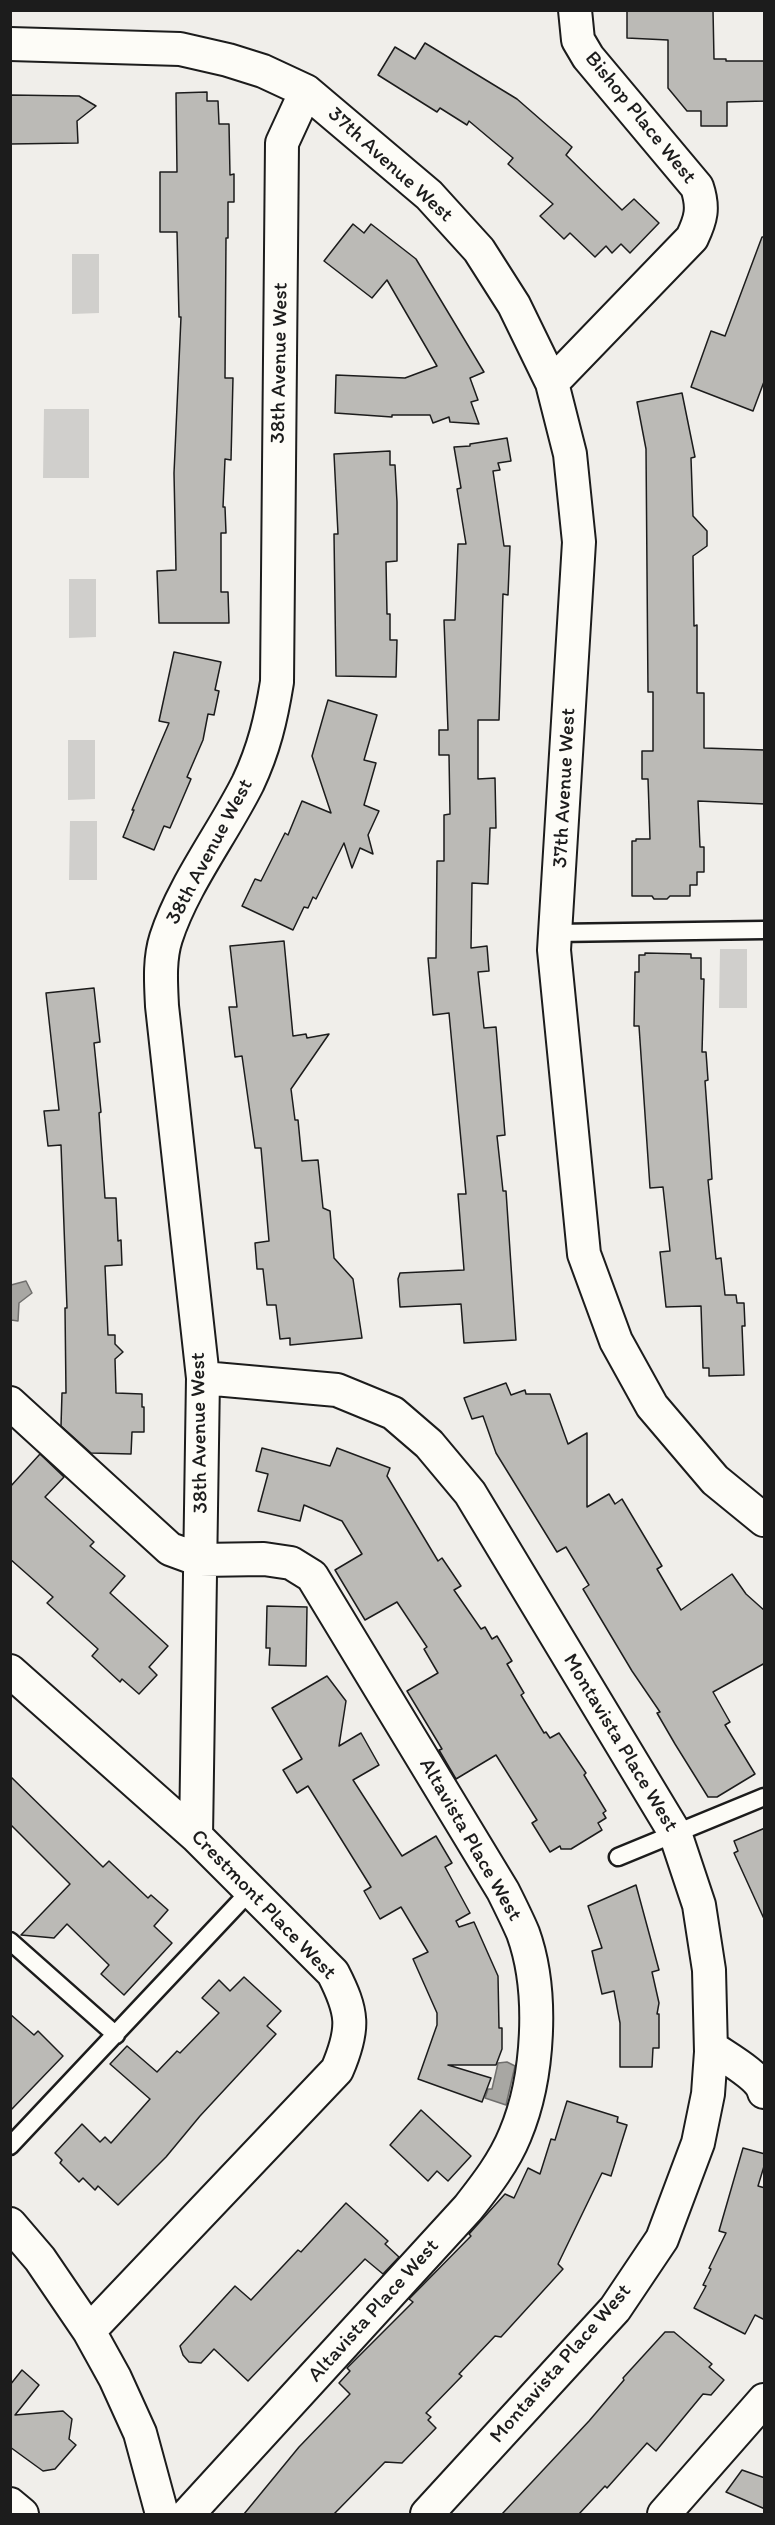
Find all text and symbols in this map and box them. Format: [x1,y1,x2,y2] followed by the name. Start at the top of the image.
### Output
[579,47,701,189] street label: Bishop Place West
[322,102,458,228] street label: 37th Avenue West
[266,282,294,444] street label: 38th Avenue West
[548,707,582,869] street label: 37th Avenue West
[161,775,259,929] street label: 38th Avenue West
[186,1352,214,1514] street label: 38th Avenue West
[557,1650,683,1836] street label: Montavista Place West
[413,1754,527,1926] street label: Altavista Place West
[185,1825,341,1985] street label: Crestmont Place West
[303,2234,445,2388] street label: Altavista Place West
[485,2279,637,2449] street label: Montavista Place West

